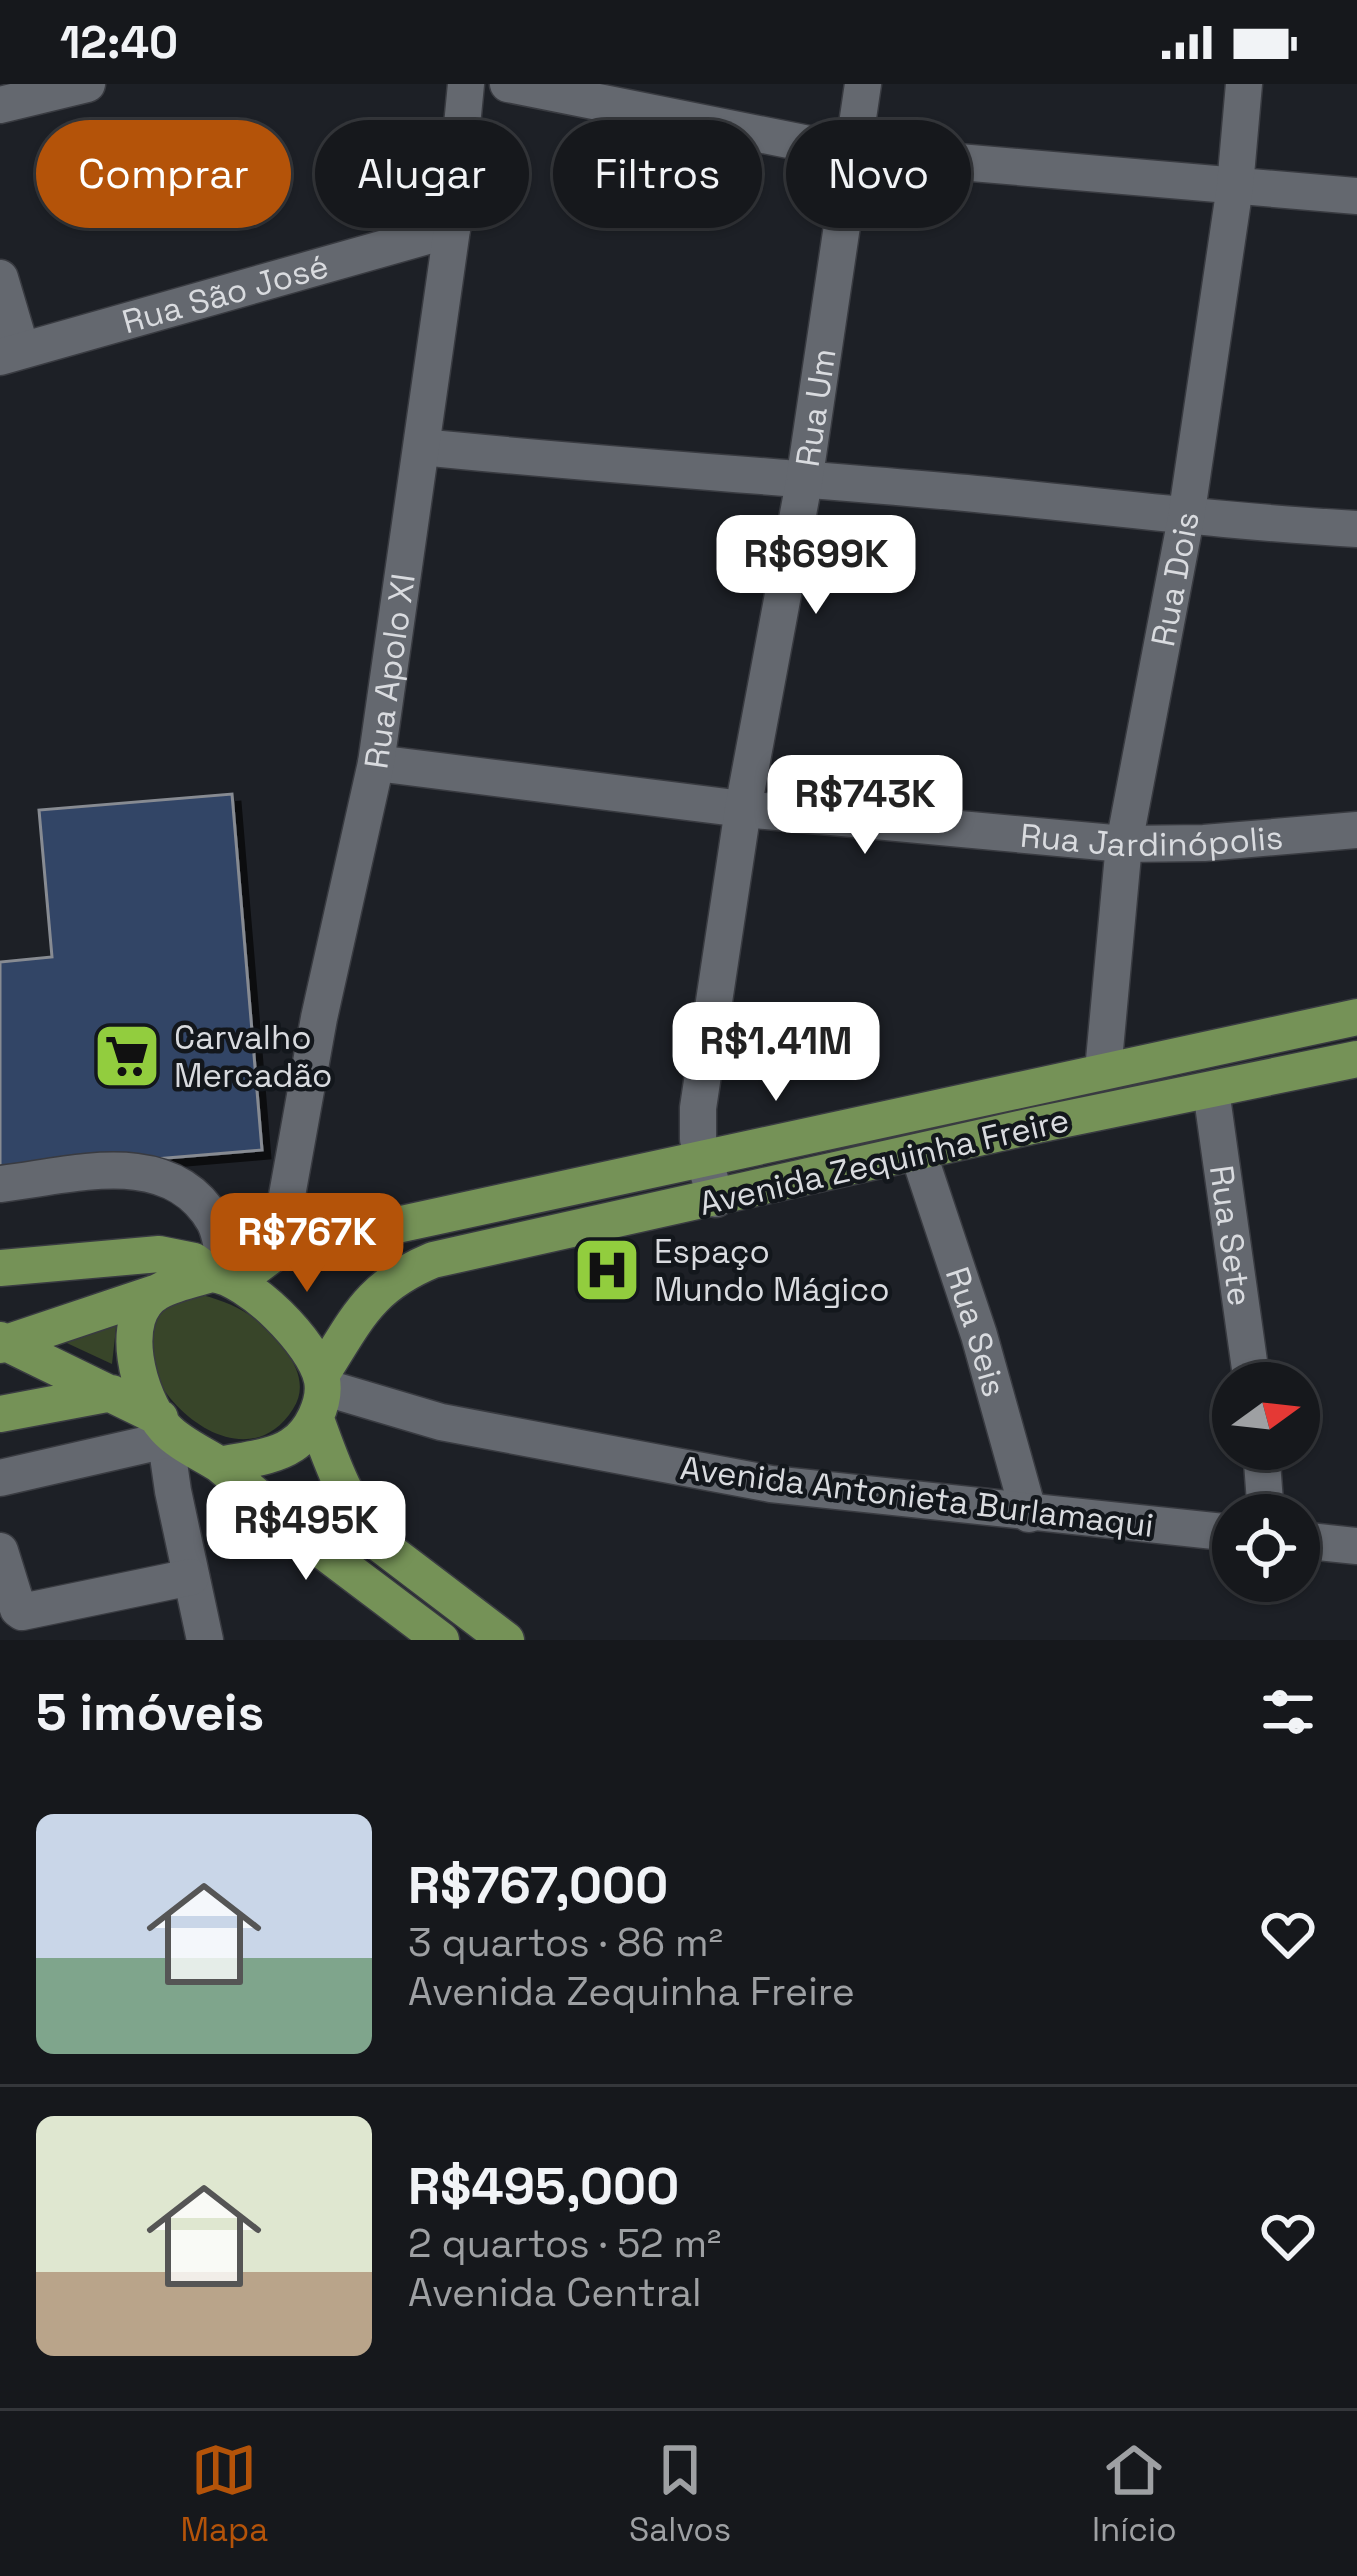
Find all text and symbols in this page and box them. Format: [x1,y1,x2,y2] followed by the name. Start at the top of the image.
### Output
[60,14,178,71] text: 12:40
[36,120,291,228] chip: Comprar
[315,120,529,228] chip: Alugar
[553,120,762,228] chip: Filtros
[786,120,971,228] chip: Novo
[118,245,333,343] street label: Rua São José
[787,346,846,469] street label: Rua Um
[1142,508,1209,650] street label: Rua Dois
[718,515,914,617] pin: R$699K
[743,529,889,578] text: R$699K
[355,571,425,771] street label: Rua Apolo XI
[767,755,963,857] pin: R$743K
[794,769,936,818] text: R$743K
[1018,815,1285,866] street label: Rua Jardinópolis
[665,1002,887,1104] pin: R$1.41M
[700,1016,852,1065] text: R$1.41M
[174,1017,332,1097] place label: Carvalho Mercadão
[92,1021,162,1091] supermarket icon: Carvalho Mercadão
[695,1099,1073,1225] street label: Avenida Zequinha Freire
[1200,1163,1261,1309] street label: Rua Sete
[209,1193,405,1295] pin: R$767K
[237,1207,377,1256] text: R$767K
[654,1231,890,1311] place label: Espaço Mundo Mágico
[572,1235,642,1305] hospital icon: Espaço Mundo Mágico
[936,1262,1015,1402] street label: Rua Seis
[1212,1362,1320,1470] north arrow
[1212,1362,1320,1602] map controls
[678,1447,1156,1547] street label: Avenida Antonieta Burlamaqui
[208,1481,404,1583] pin: R$495K
[1212,1494,1320,1602] button: locate
[233,1495,379,1544] text: R$495K
[1255,1679,1321,1745] icon: filters
[36,1680,264,1745] text: 5 imóveis
[408,1853,668,1918] text: R$767,000
[132,1862,276,2006] icon: home
[1255,1901,1321,1967] icon: heart
[408,1918,723,1967] text: 3 quartos · 86 m²
[408,1967,855,2016] text: Avenida Zequinha Freire
[408,2154,679,2219] text: R$495,000
[132,2164,276,2308] icon: home
[1255,2203,1321,2269] icon: heart
[408,2219,721,2268] text: 2 quartos · 52 m²
[408,2268,702,2317] text: Avenida Central
[180,2437,268,2551] tab: Mapa
[629,2437,731,2551] tab: Salvos
[1092,2437,1177,2551] tab: Início

